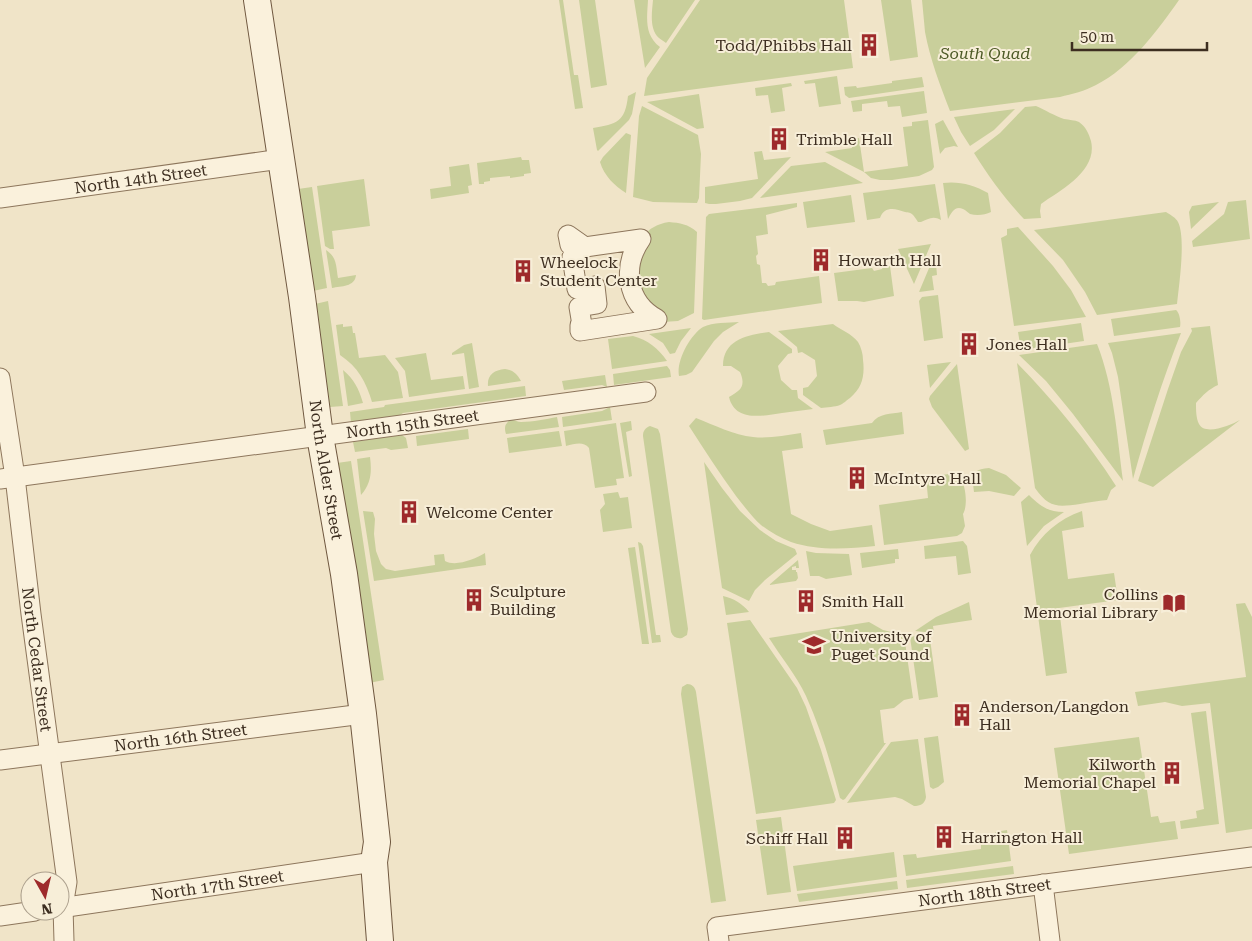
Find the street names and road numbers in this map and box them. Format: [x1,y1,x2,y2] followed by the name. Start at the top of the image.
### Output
[73,160,208,198] street label: North 14th Street
[305,399,347,541] street label: North Alder Street
[345,406,480,442] street label: North 15th Street
[18,586,56,733] street label: North Cedar Street
[113,720,248,755] street label: North 16th Street
[150,866,285,905] street label: North 17th Street
[917,874,1052,911] street label: North 18th Street

